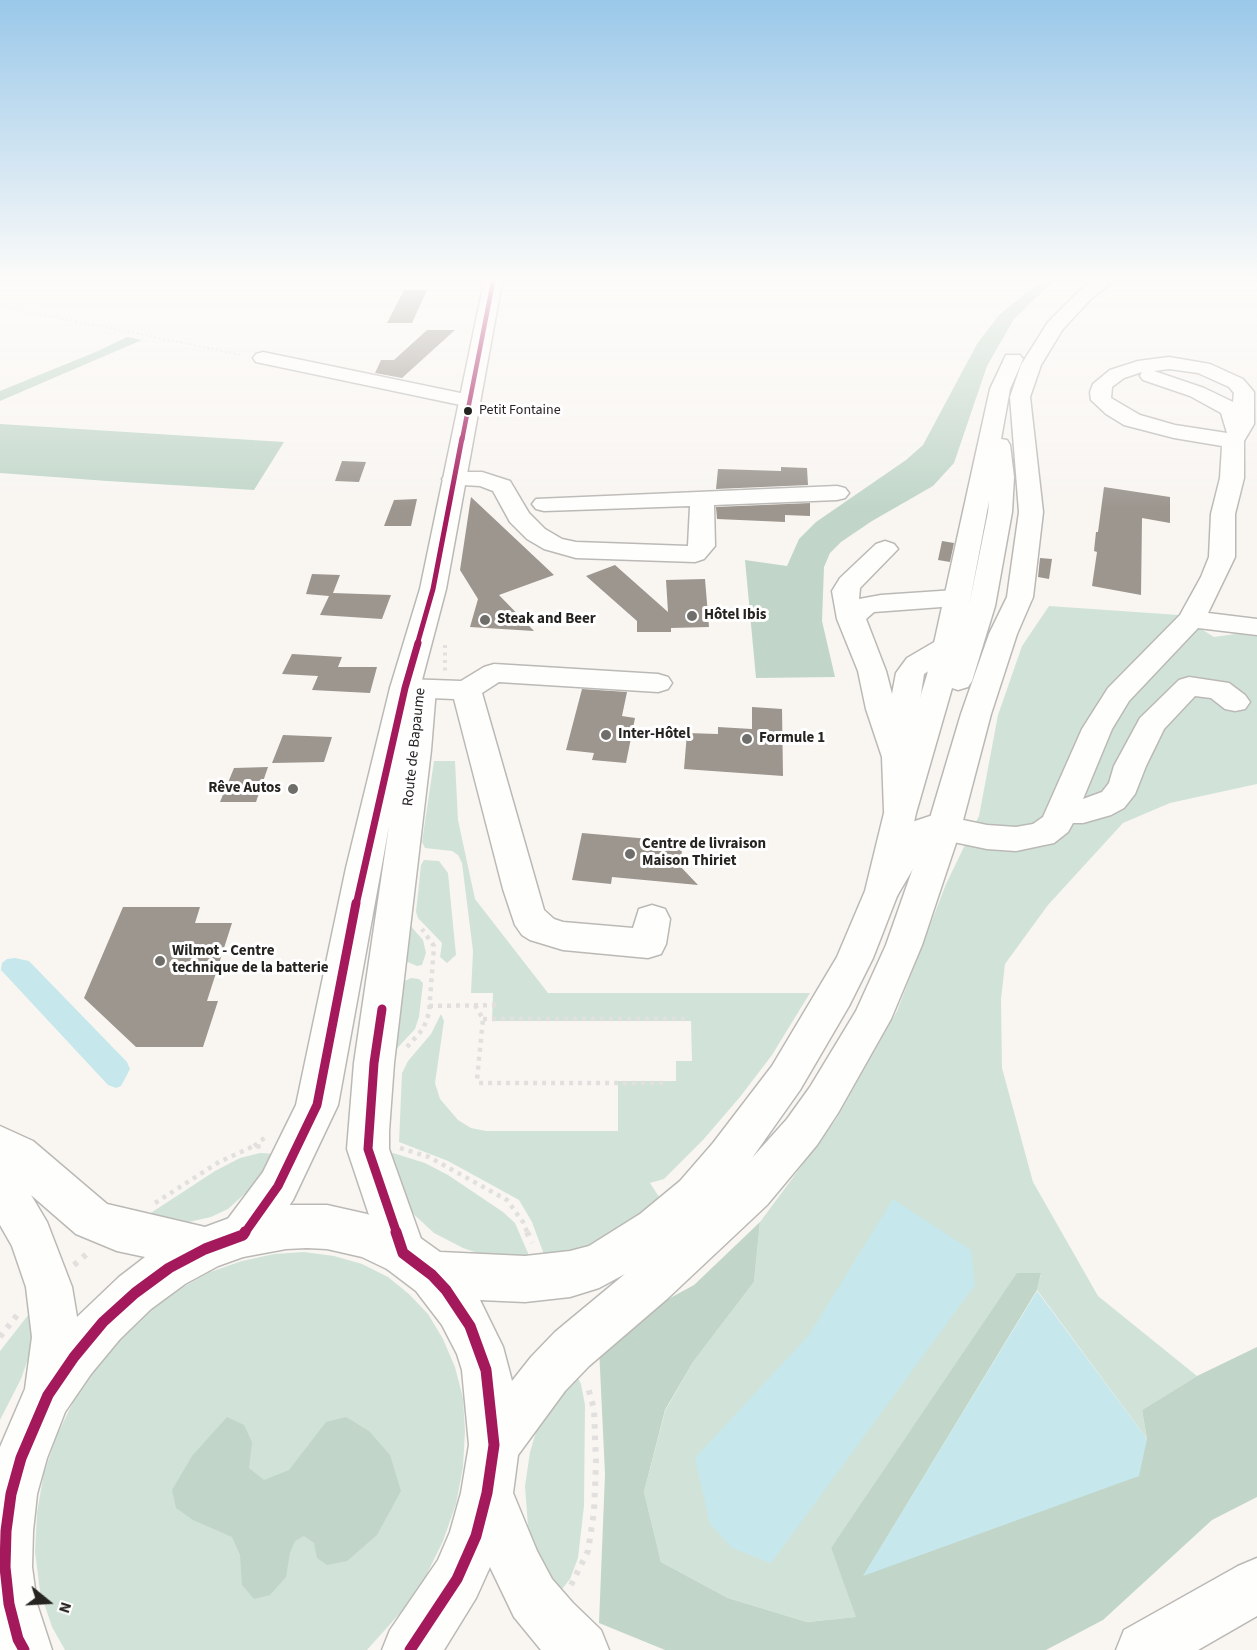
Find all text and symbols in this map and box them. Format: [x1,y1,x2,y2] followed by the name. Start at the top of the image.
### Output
[479,403,561,419] place label: Petit Fontaine
[462,405,474,417] marker: Petit Fontaine
[704,607,766,625] place label: Hôtel Ibis
[685,609,699,623] marker: Hôtel Ibis
[497,611,596,629] place label: Steak and Beer
[478,613,492,627] marker: Steak and Beer
[400,687,430,807] street label: Route de Bapaume
[618,726,690,744] place label: Inter-Hôtel
[599,728,613,742] marker: Inter-Hôtel
[759,730,825,748] place label: Formule 1
[740,732,754,746] marker: Formule 1
[208,780,281,798] place label: Rêve Autos
[286,782,300,796] marker: Rêve Autos
[642,836,766,871] place label: Centre de livraison Maison Thiriet
[623,847,637,861] marker: Centre de livraison Maison Thiriet
[172,943,329,978] place label: Wilmot - Centre technique de la batterie
[153,954,167,968] marker: Wilmot - Centre technique de la batterie
[18,1572,78,1632] north arrow
[53,1599,77,1616] text: N

